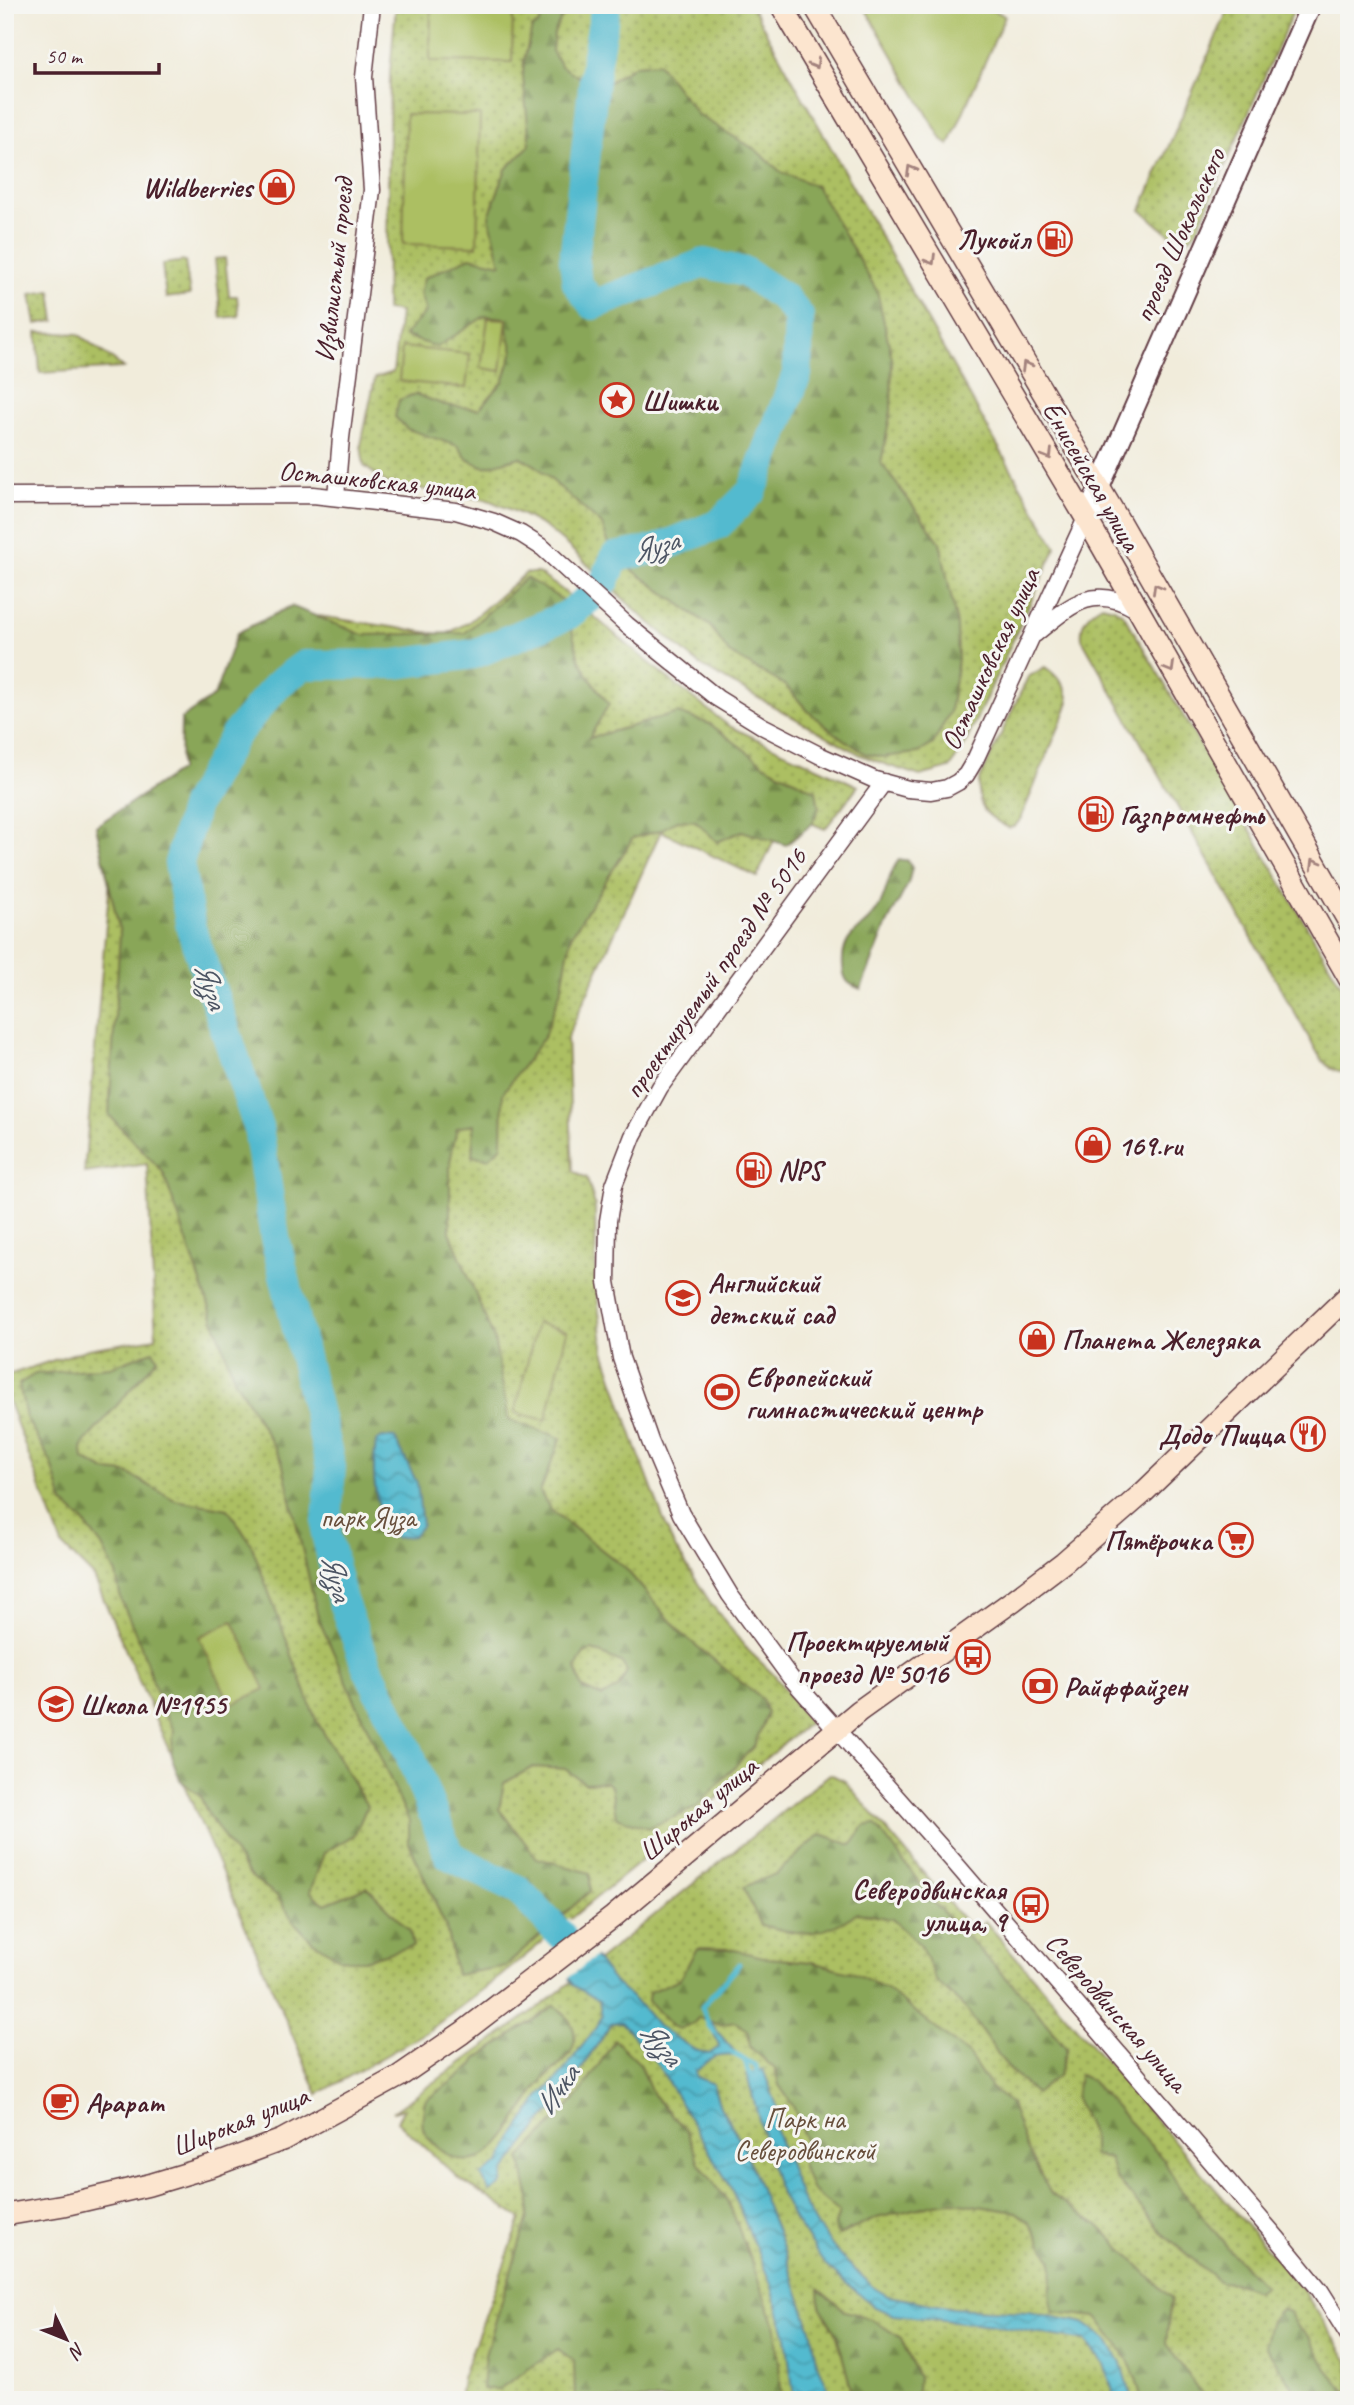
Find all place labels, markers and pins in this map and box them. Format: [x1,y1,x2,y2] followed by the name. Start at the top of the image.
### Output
[258,168,296,206] shop icon: Wildberries
[143,170,255,205] place label: Wildberries
[1036,220,1074,258] fuel station icon: Лукойл
[957,222,1032,257] place label: Лукойл
[598,381,636,419] place icon: Шишки
[642,383,719,418] place label: Шишки
[1077,795,1115,833] fuel station icon: Газпромнефть
[1120,797,1266,833] place label: Газпромнефть
[1074,1126,1112,1164] shop icon: 169.ru
[1118,1128,1185,1163] place label: 169.ru
[735,1151,773,1189] fuel station icon: NPS
[778,1153,827,1188] place label: NPS
[708,1265,837,1332] place label: Английский детский сад
[664,1279,702,1317] school or university icon: Английский детский сад
[1018,1320,1056,1358] shop icon: Планета Железяка
[1062,1322,1261,1358] place label: Планета Железяка
[746,1359,984,1426] place label: Европейский гимнастический центр
[703,1373,741,1411] sports icon: Европейский гимнастический центр
[1289,1415,1327,1453] restaurant icon: Додо Пицца
[1159,1417,1286,1452] place label: Додо Пицца
[1217,1521,1255,1559] supermarket icon: Пятёрочка
[1105,1523,1214,1558] place label: Пятёрочка
[786,1624,950,1691] place label: Проектируемый проезд № 5016
[954,1638,992,1676] bus stop icon: Проектируемый проезд № 5016
[1021,1667,1059,1705] bank icon: Райффайзен
[1064,1669,1189,1705] place label: Райффайзен
[37,1685,75,1723] school or university icon: Школа №1955
[80,1687,229,1722] place label: Школа №1955
[852,1872,1010,1939] place label: Северодвинская улица, 9
[1012,1886,1050,1924] bus stop icon: Северодвинская улица, 9
[42,2083,80,2121] cafe icon: Арарат
[86,2085,165,2120] place label: Арарат

